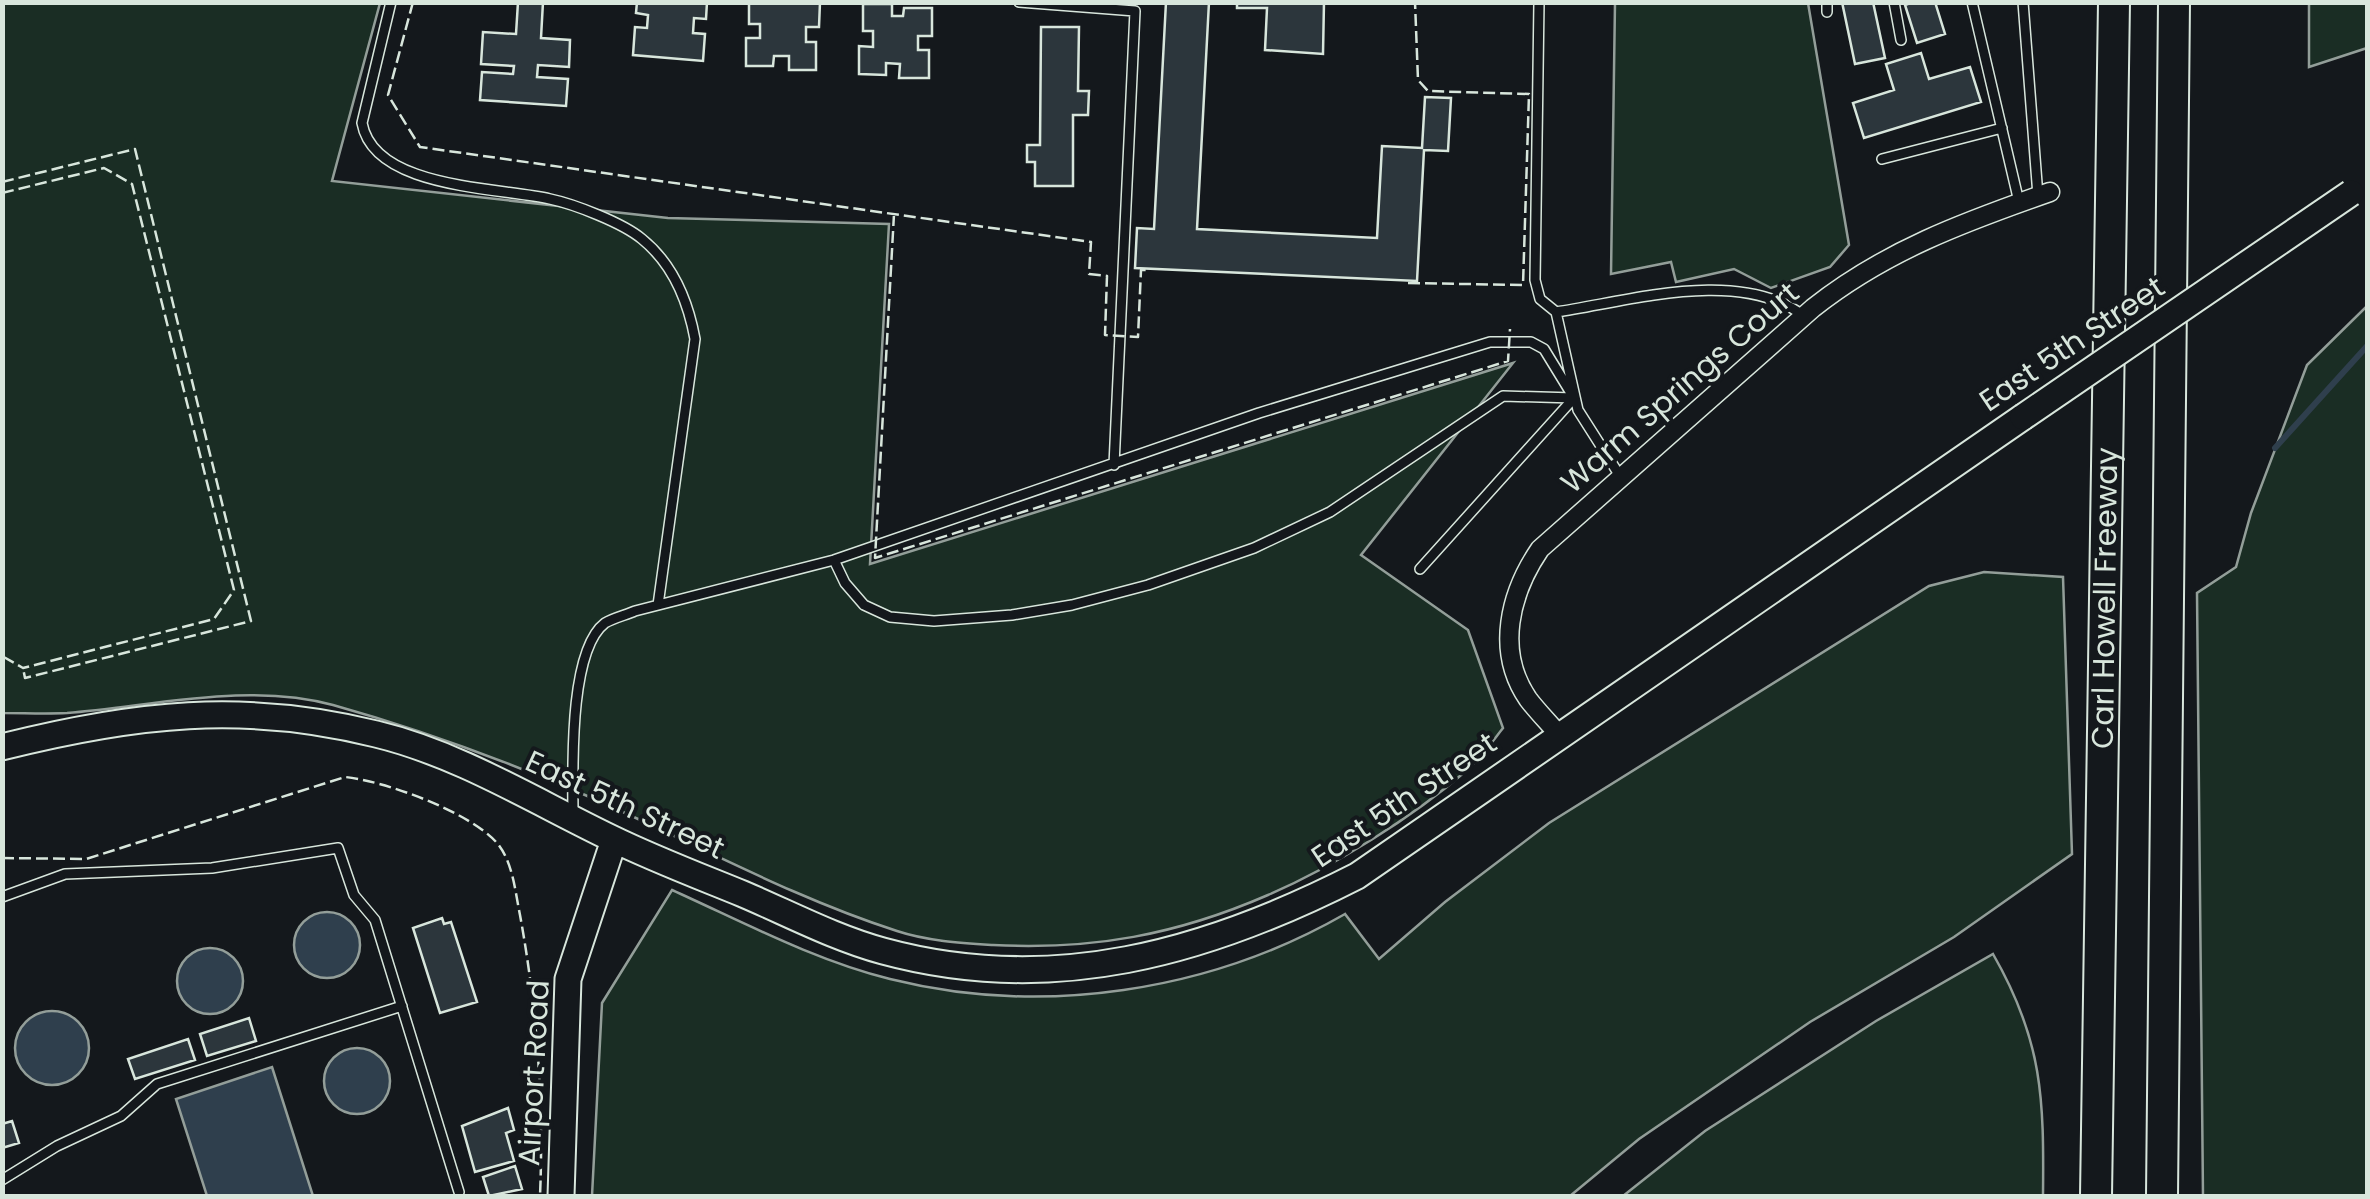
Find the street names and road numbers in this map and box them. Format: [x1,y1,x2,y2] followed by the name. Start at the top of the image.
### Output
[1971,266,2173,422] street label: East 5th Street
[1551,272,1808,503] street label: Warm Springs Court
[2081,447,2128,749] street label: Carl Howell Freeway
[1303,722,1505,878] street label: East 5th Street
[519,740,732,869] street label: East 5th Street
[507,979,560,1167] street label: Airport Road

